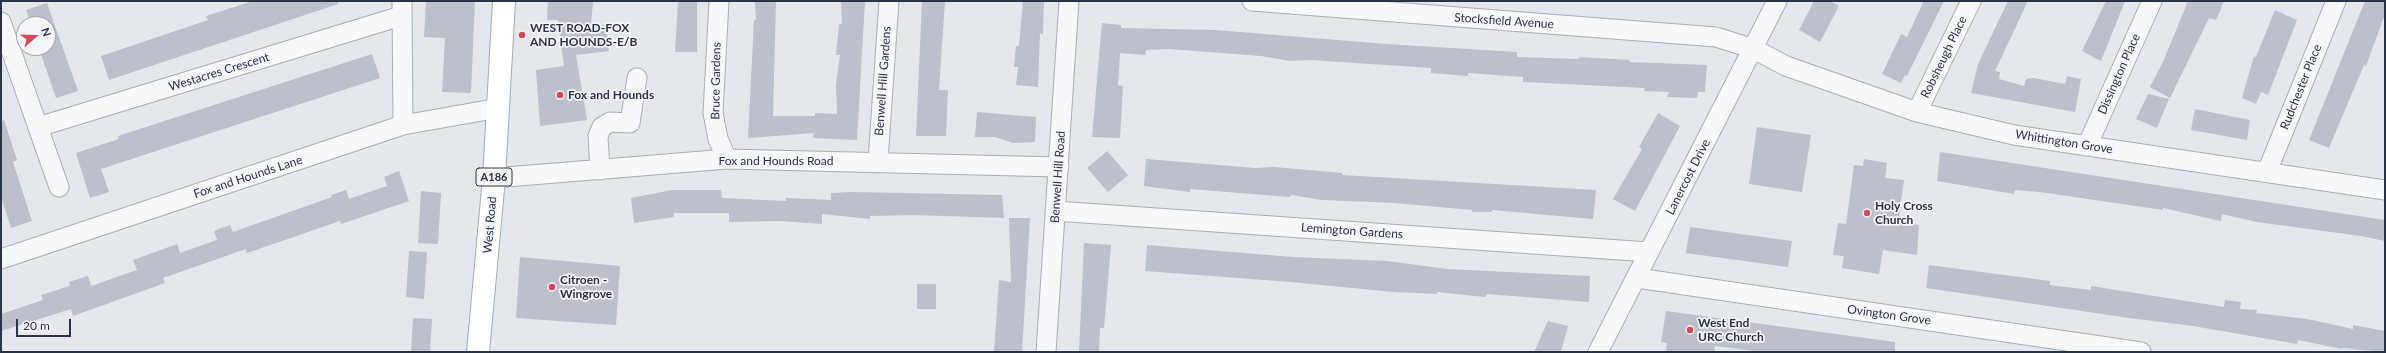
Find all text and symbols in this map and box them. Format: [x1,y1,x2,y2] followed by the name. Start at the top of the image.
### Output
[1454,10,1554,32] street label: Stocksfield Avenue
[1918,14,1970,100] street label: Robsheugh Place
[16,16,56,56] north arrow
[530,21,637,49] place label: WEST ROAD-FOX AND HOUNDS-E/B
[39,26,54,38] text: N
[872,26,894,136] street label: Benwell Hill Gardens
[517,30,527,40] marker: WEST ROAD-FOX AND HOUNDS-E/B
[2095,31,2143,117] street label: Dissington Place
[708,42,724,120] street label: Bruce Gardens
[2277,42,2325,132] street label: Rudchester Place
[167,50,271,94] street label: Westacres Crescent
[568,88,654,102] place label: Fox and Hounds
[555,90,565,100] marker: Fox and Hounds
[2014,127,2114,157] street label: Whittington Grove
[1048,130,1068,224] street label: Benwell Hill Road
[1663,137,1713,217] street label: Lanercost Drive
[192,153,304,201] street label: Fox and Hounds Lane
[718,154,834,168] street label: Fox and Hounds Road
[476,168,512,186] road number: A186
[480,196,500,254] street label: West Road
[1875,199,1933,227] place label: Holy Cross Church
[1862,208,1872,218] marker: Holy Cross Church
[1300,220,1404,242] street label: Lemington Gardens
[560,273,612,301] place label: Citroen - Wingrove
[547,282,557,292] marker: Citroen - Wingrove
[1846,302,1932,328] street label: Ovington Grove
[18,311,73,337] scale bar
[1698,316,1764,344] place label: West End URC Church
[23,318,50,333] text: 20 m
[1685,325,1695,335] marker: West End URC Church

